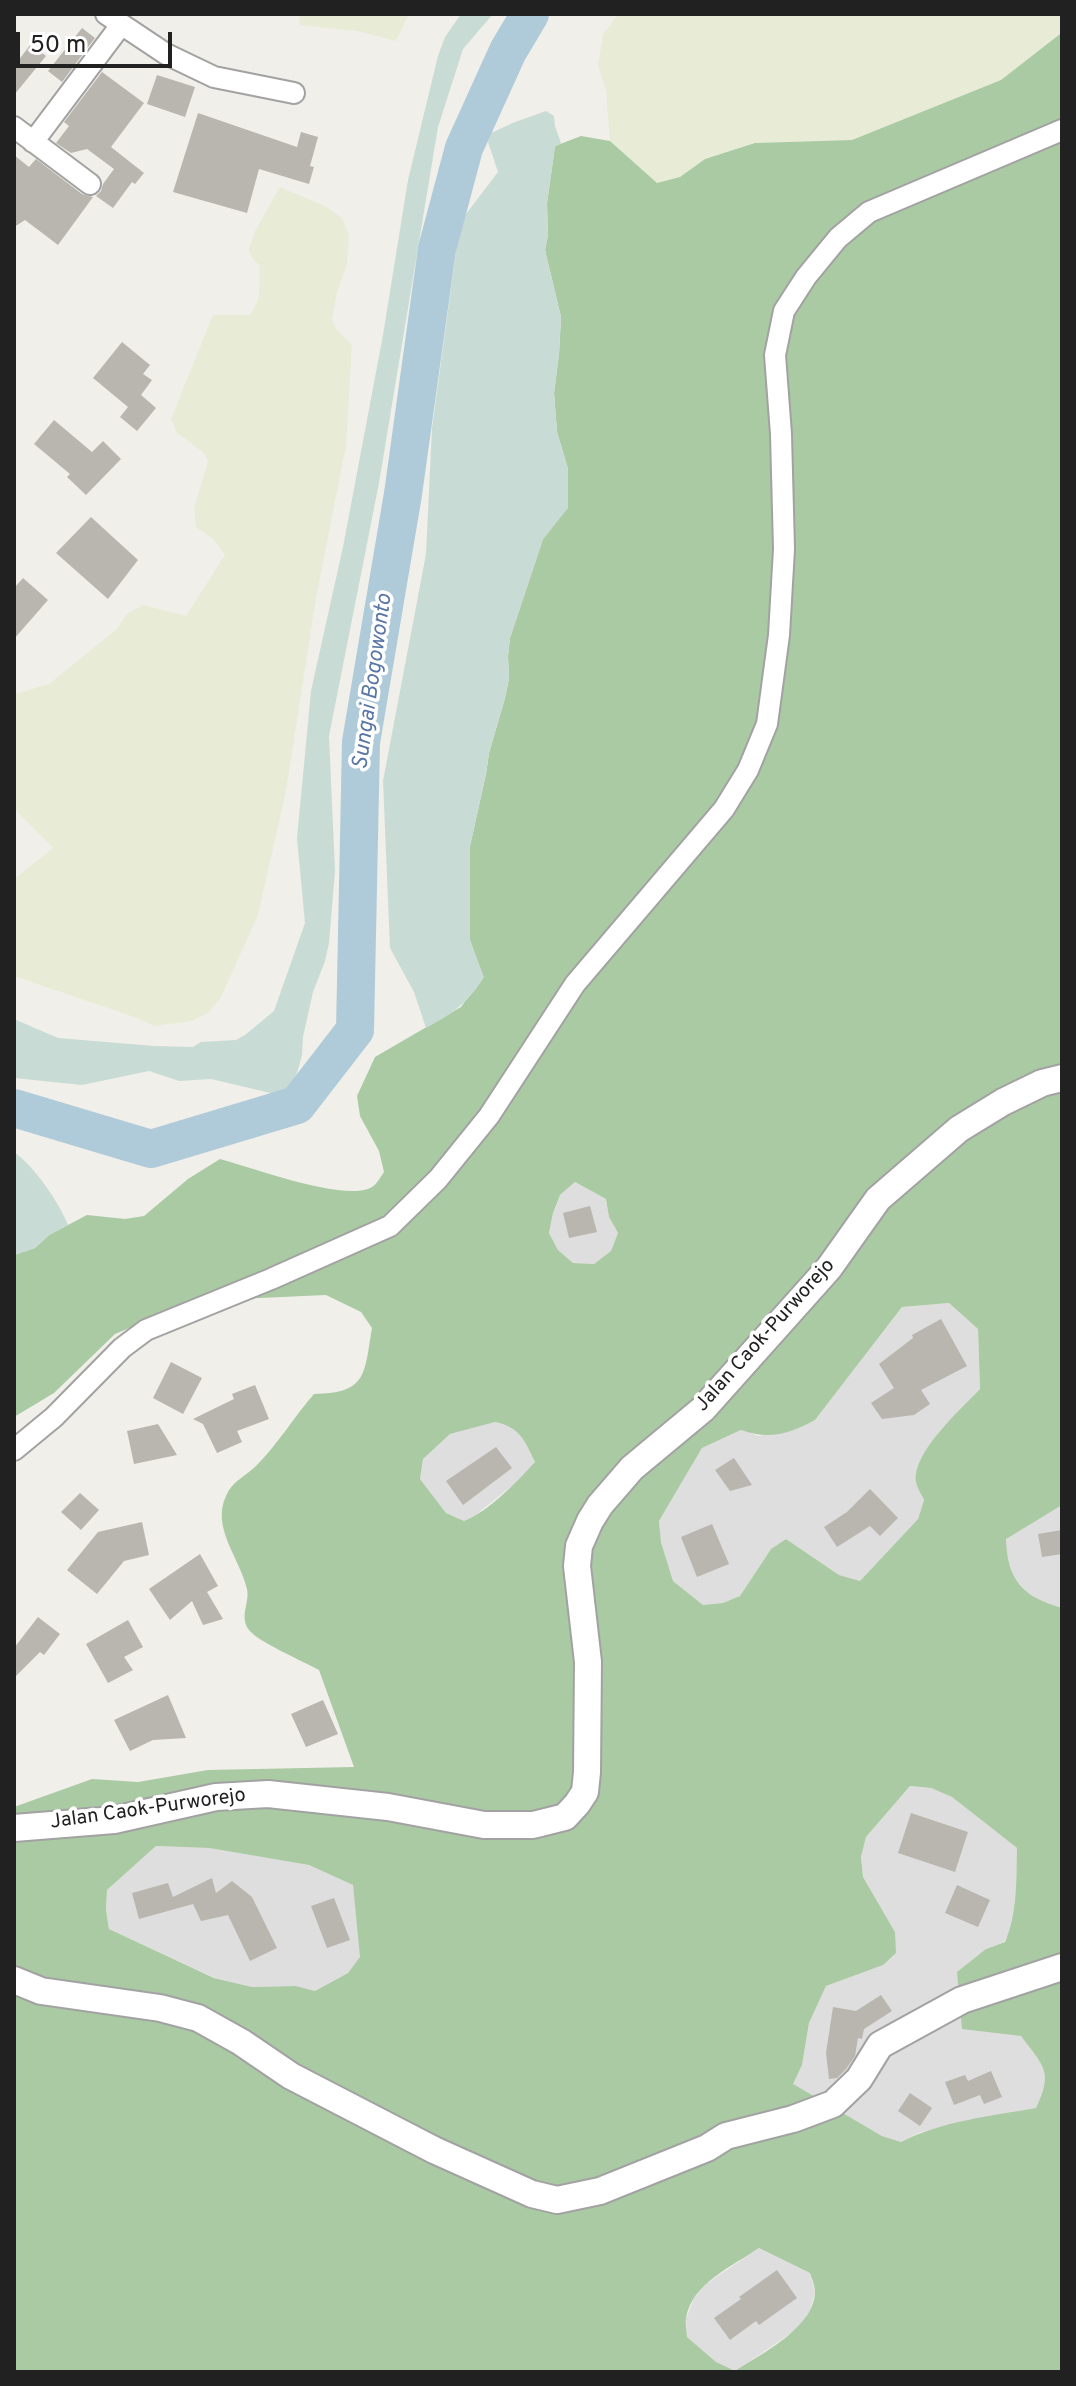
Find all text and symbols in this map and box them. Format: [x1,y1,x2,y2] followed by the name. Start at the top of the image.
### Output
[20,16,176,66] scale bar
[30,31,86,61] text: 50 m
[349,592,399,772] water label: Sungai Bogowonto
[691,1255,841,1417] street label: Jalan Caok-Purworejo
[49,1784,247,1836] street label: Jalan Caok-Purworejo

